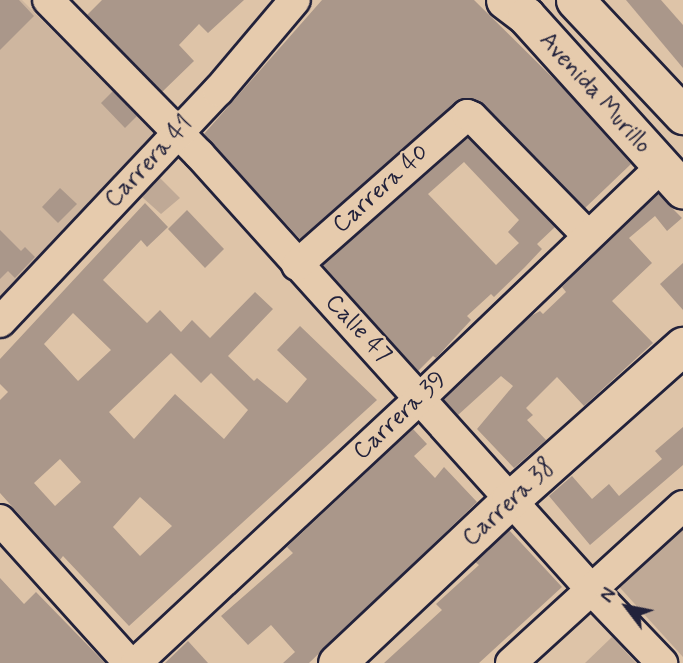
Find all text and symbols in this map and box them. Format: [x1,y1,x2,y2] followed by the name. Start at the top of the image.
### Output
[532,26,658,160] street label: Avenida Murillo
[99,110,199,214] street label: Carrera 41
[327,138,435,240] street label: Carrera 40
[319,288,397,370] street label: Calle 47
[347,366,453,466] street label: Carrera 39
[457,453,561,553] street label: Carrera 38
[592,572,662,642] north arrow
[595,584,623,608] text: N

